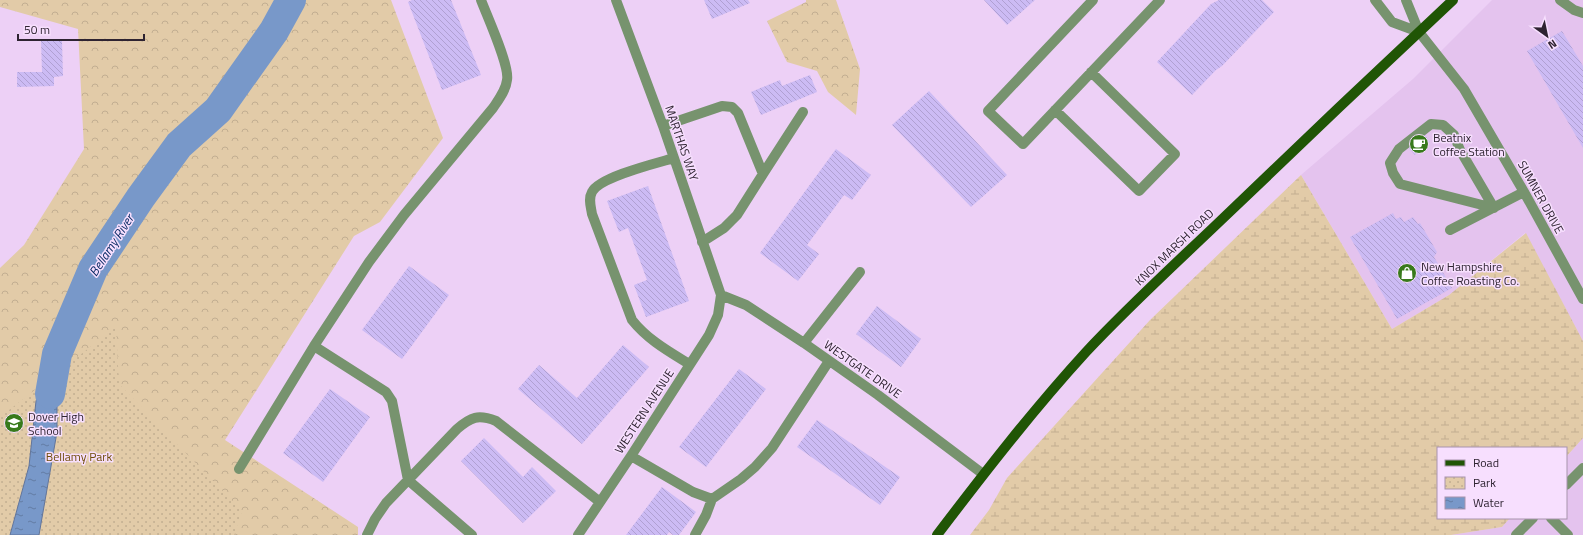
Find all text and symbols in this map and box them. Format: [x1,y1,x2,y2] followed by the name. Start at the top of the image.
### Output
[18,16,144,42] scale bar
[1527,16,1567,56] north arrow
[24,20,50,39] text: 50 m
[1545,36,1560,53] text: N
[660,103,704,184] street label: MARTHAS WAY
[1433,128,1505,161] place label: Beatnix Coffee Station
[1408,133,1430,155] cafe icon: Beatnix Coffee Station
[1513,157,1569,237] street label: SUMNER DRIVE
[1130,204,1218,290] street label: KNOX MARSH ROAD
[83,209,140,280] water label: Bellamy River
[1421,257,1519,290] place label: New Hampshire Coffee Roasting Co.
[1396,262,1418,284] shop icon: New Hampshire Coffee Roasting Co.
[820,335,906,403] street label: WESTGATE DRIVE
[609,365,679,457] street label: WESTERN AVENUE
[28,407,84,440] place label: Dover High School
[3,412,25,434] school or university icon: Dover High School
[46,447,112,466] park label: Bellamy Park
[1437,447,1567,519] legend
[1473,453,1499,472] text: Road
[1473,473,1496,492] text: Park
[1473,493,1504,512] text: Water

